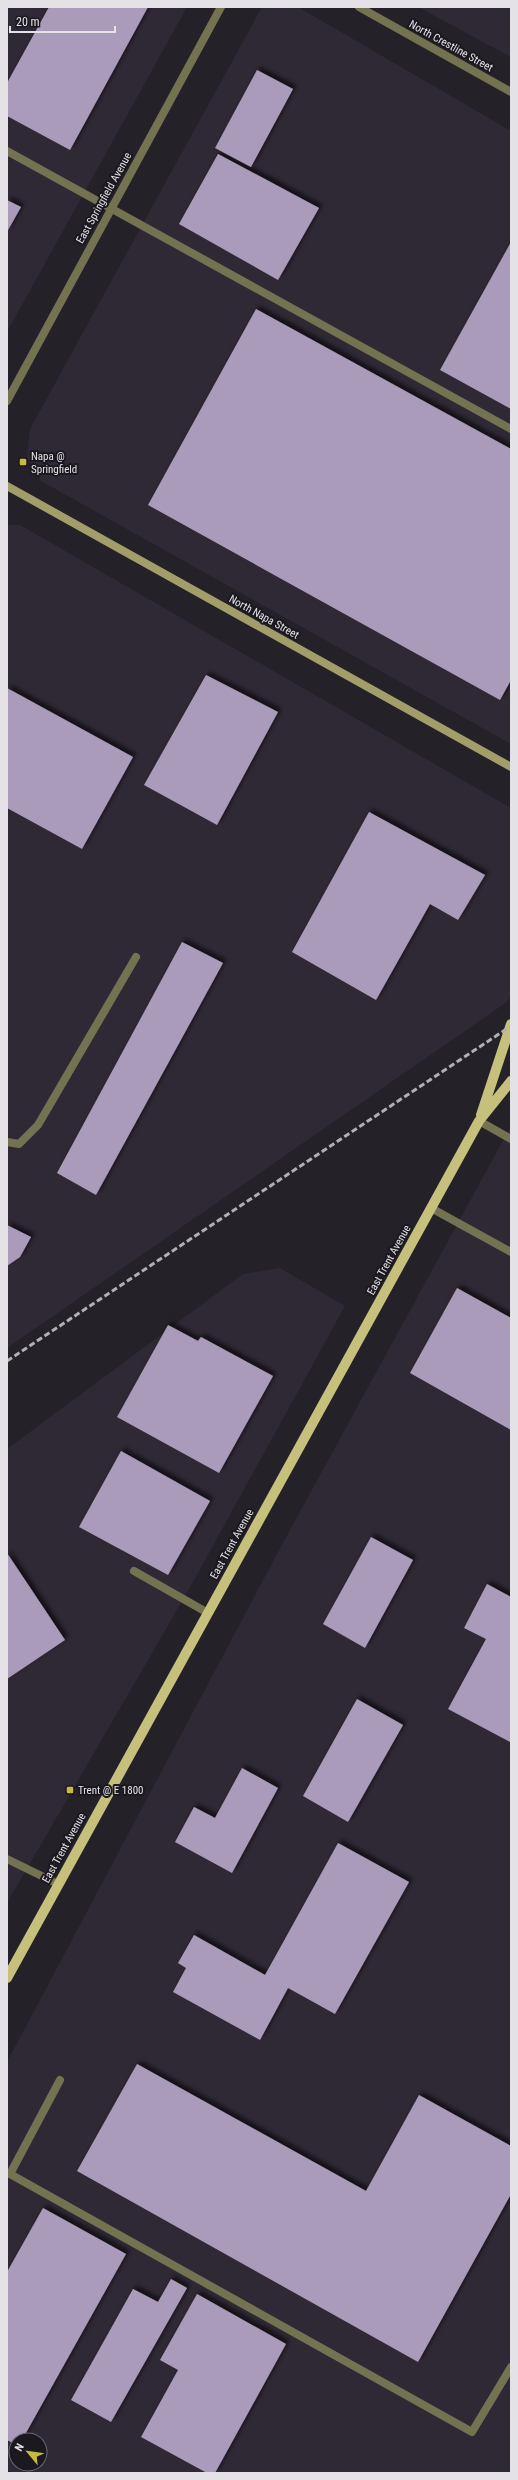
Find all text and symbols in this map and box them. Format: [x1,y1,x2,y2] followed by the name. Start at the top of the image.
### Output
[10,8,115,34] scale bar
[16,15,40,29] text: 20 m
[407,18,495,74] street label: North Crestline Street
[74,150,134,246] street label: East Springfield Avenue
[31,450,77,476] place label: Napa @ Springfield
[18,457,28,467] marker: Napa @ Springfield
[227,592,301,642] street label: North Napa Street
[364,1223,414,1297] street label: East Trent Avenue
[207,1507,257,1581] street label: East Trent Avenue
[78,1784,144,1797] place label: Trent @ E 1800
[65,1785,75,1795] marker: Trent @ E 1800
[39,1811,89,1885] street label: East Trent Avenue
[8,2432,48,2472] north arrow
[12,2441,27,2453] text: N

